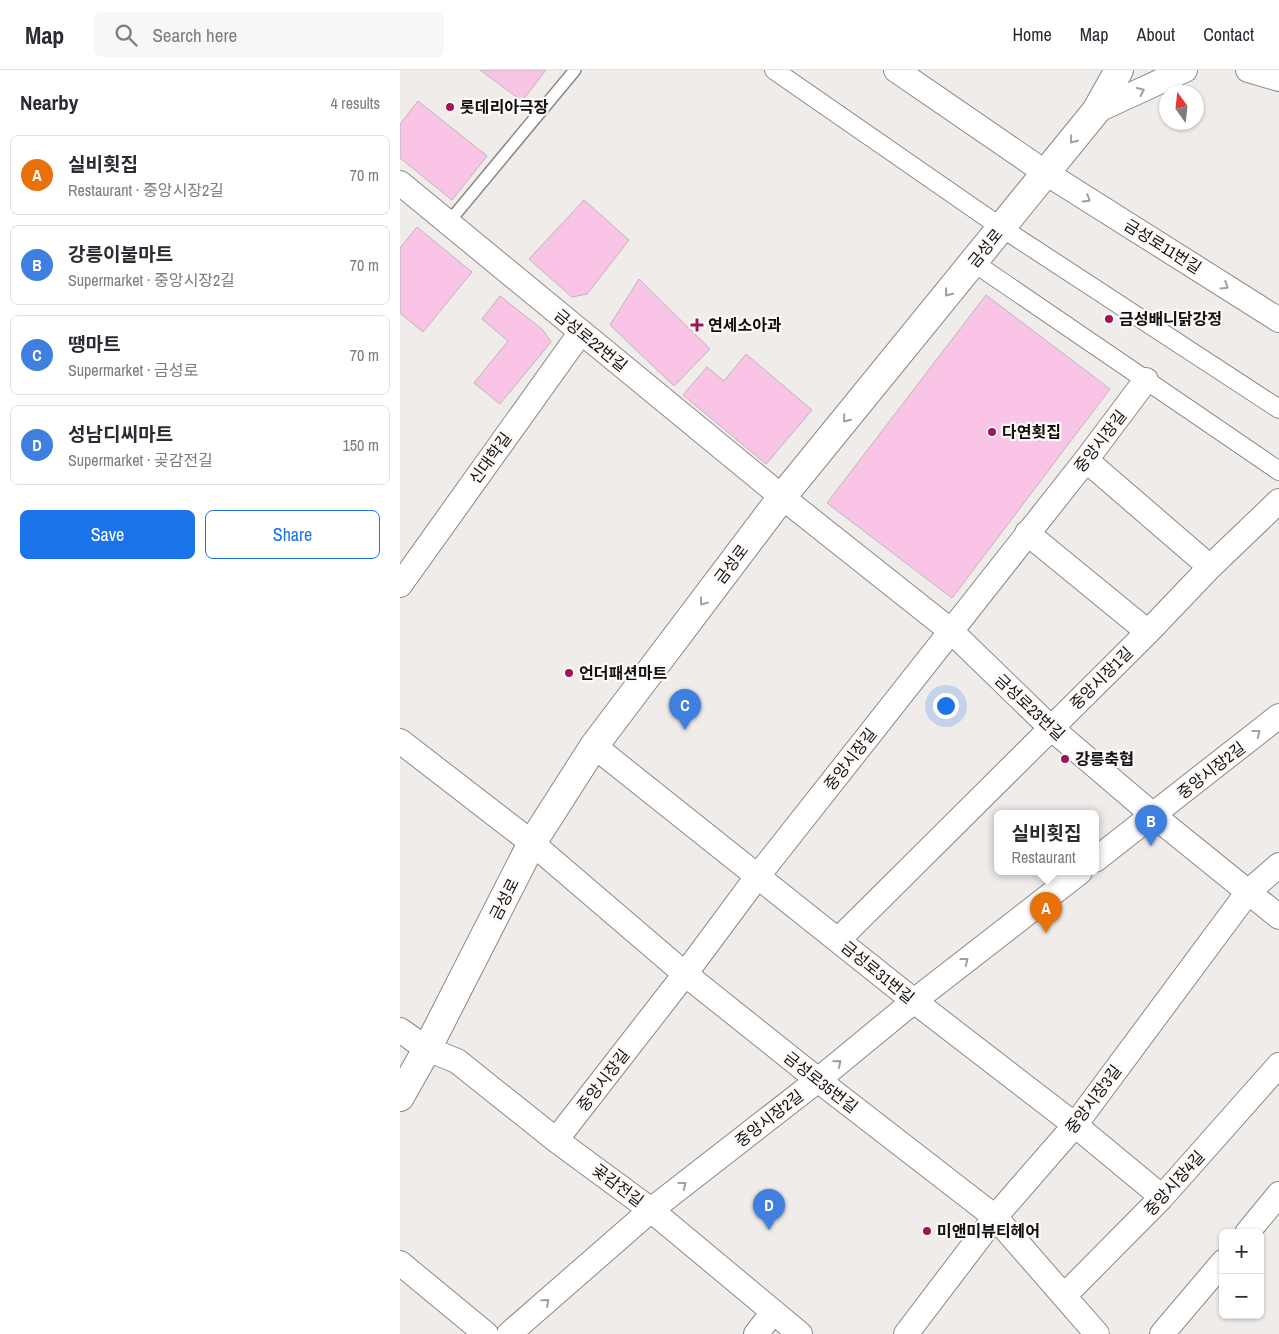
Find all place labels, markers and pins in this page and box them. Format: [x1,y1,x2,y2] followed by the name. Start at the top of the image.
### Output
[460,96,549,118] place label: 롯데리아극장
[444,101,456,113] marker: 롯데리아극장
[1119,308,1222,330] place label: 금성배니닭강정
[1103,313,1115,325] marker: 금성배니닭강정
[708,314,782,336] place label: 연세소아과
[690,318,704,332] marker: 연세소아과
[1002,421,1061,443] place label: 다연횟집
[986,426,998,438] marker: 다연횟집
[579,662,668,684] place label: 언더패션마트
[563,667,575,679] marker: 언더패션마트
[669,689,701,730] pin: C
[1075,748,1134,770] place label: 강릉축협
[1059,753,1071,765] marker: 강릉축협
[1135,805,1167,846] pin: B
[1030,892,1062,933] pin: A
[753,1189,785,1230] pin: D
[937,1220,1040,1242] place label: 미앤미뷰티헤어
[921,1225,933,1237] marker: 미앤미뷰티헤어

